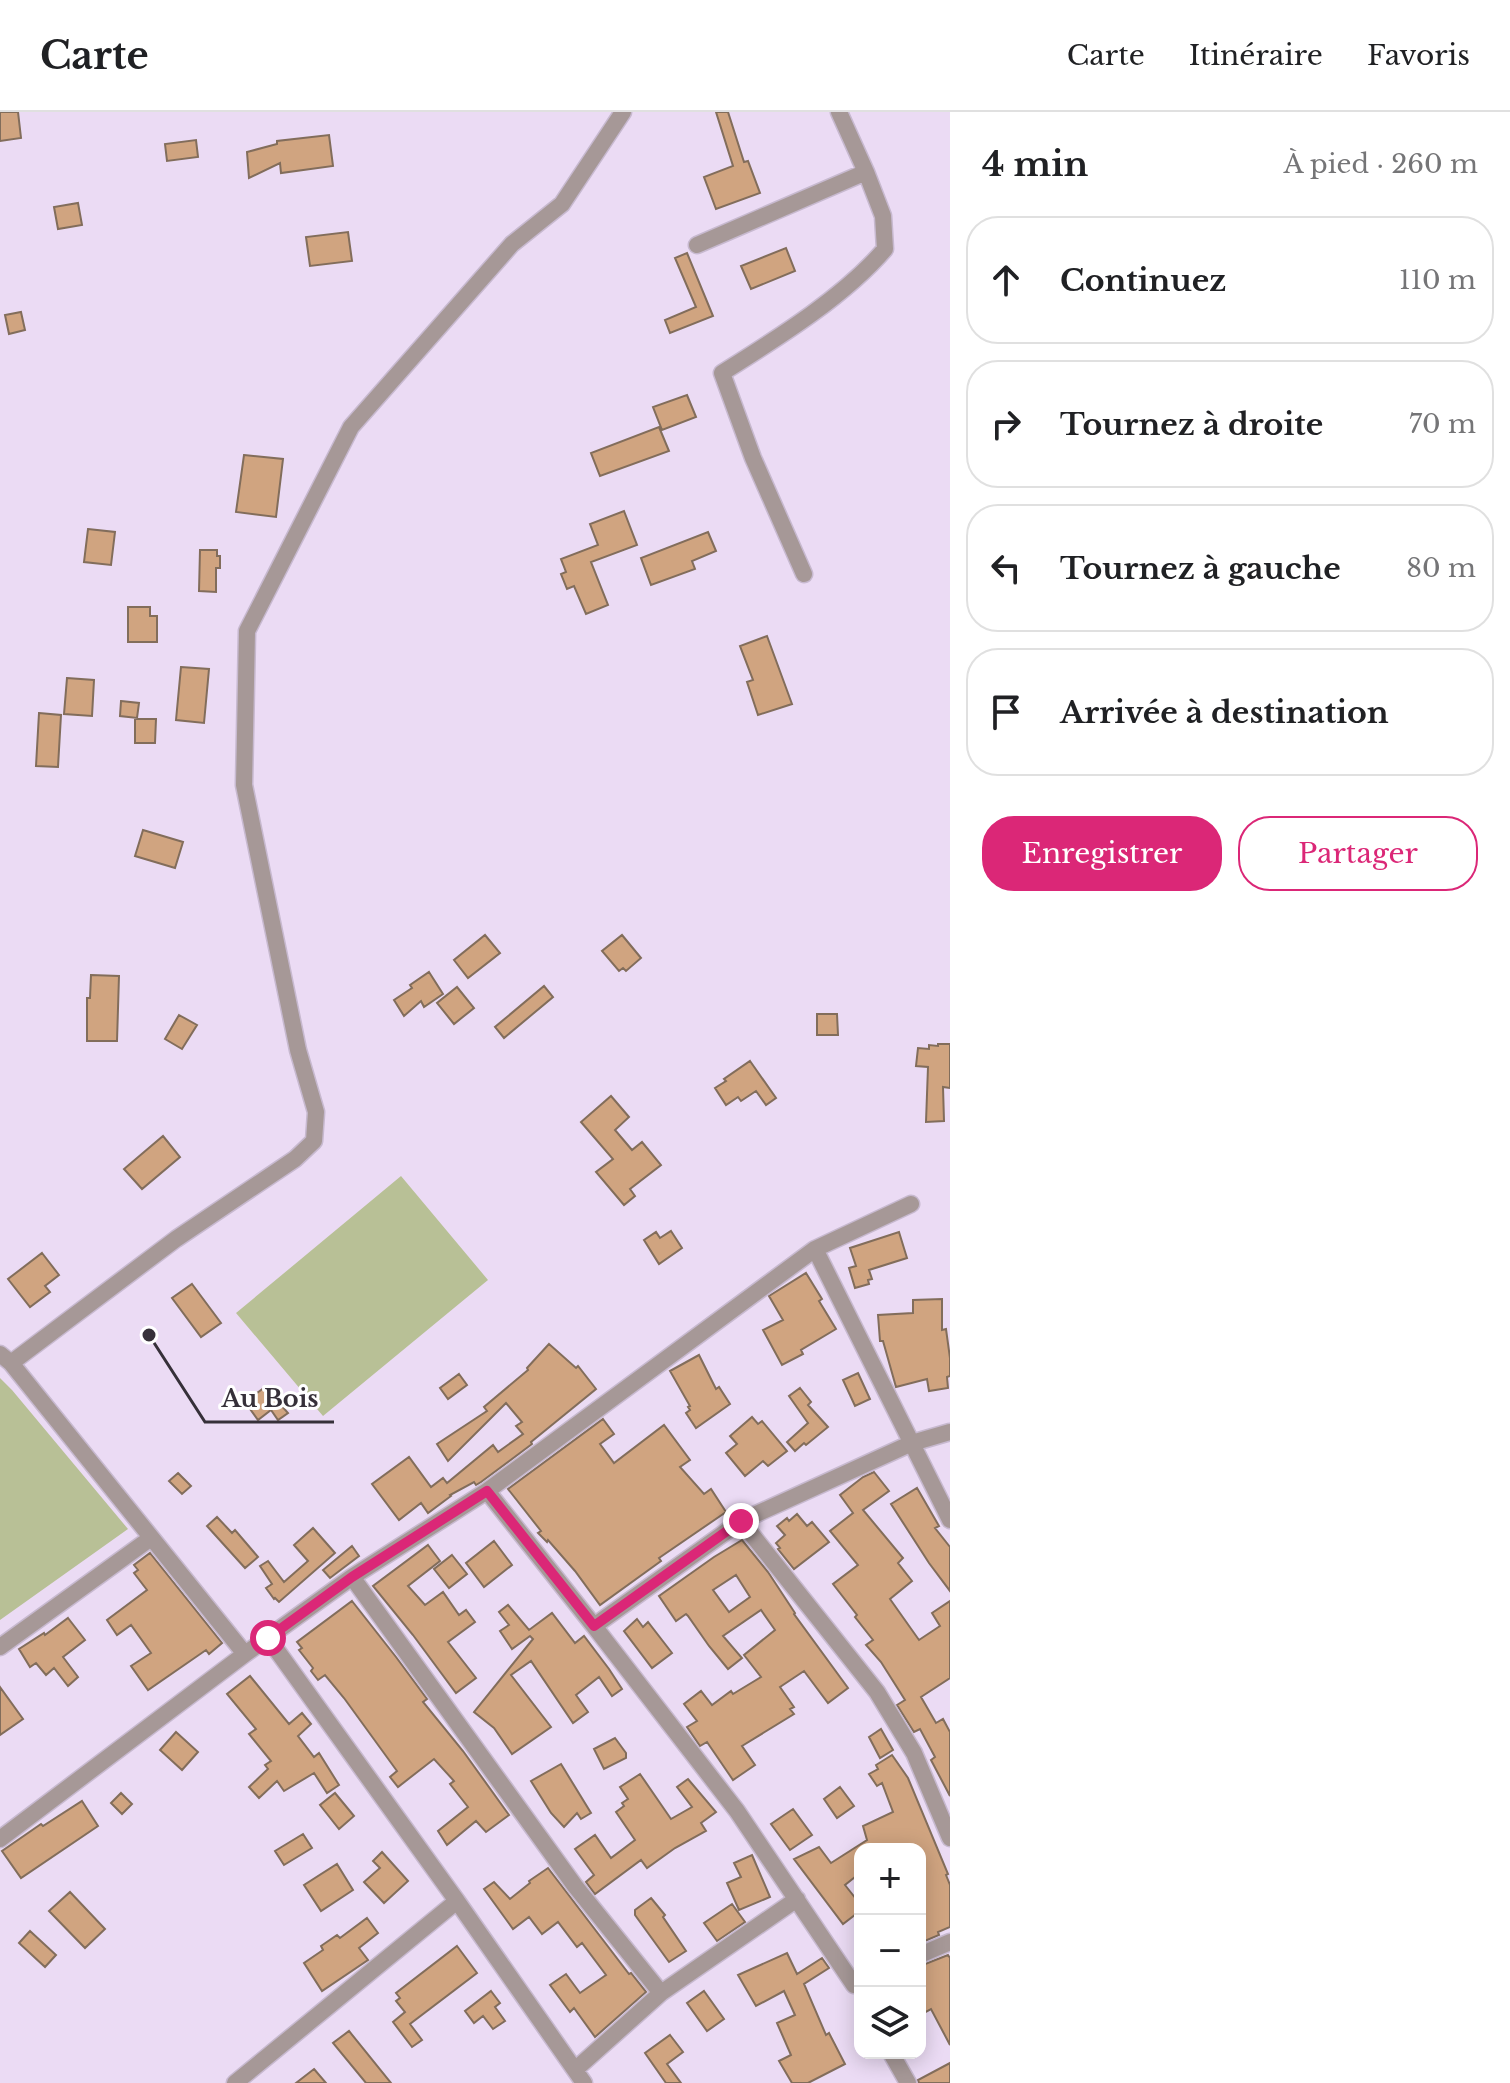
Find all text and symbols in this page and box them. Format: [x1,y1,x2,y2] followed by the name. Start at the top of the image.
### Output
[40,32,149,79] text: Carte
[1067,38,1145,73] text: Carte
[1189,38,1323,73] text: Itinéraire
[1367,38,1470,73] text: Favoris
[982,143,1088,185] text: 4 min
[1284,148,1478,180] text: À pied · 260 m
[984,258,1028,302] icon: ahead
[1060,262,1226,299] text: Continuez
[1399,264,1476,296] text: 110 m
[984,402,1028,446] icon: right
[1060,406,1323,443] text: Tournez à droite
[1409,408,1476,440] text: 70 m
[984,546,1028,590] icon: left
[1060,550,1341,587] text: Tournez à gauche
[1406,552,1476,584] text: 80 m
[984,690,1028,734] icon: arrive
[1060,694,1389,731] text: Arrivée à destination
[982,816,1222,891] button: Enregistrer
[1238,816,1478,891] button: Partager
[205,1374,334,1422] callout: Au Bois
[220,1384,319,1413] text: Au Bois
[723,1503,759,1539] route end
[250,1620,286,1656] route start
[854,1843,926,2059] map controls
[854,1843,926,1915] button: +
[854,1915,926,1987] button: −
[854,1987,926,2059] button: layers

